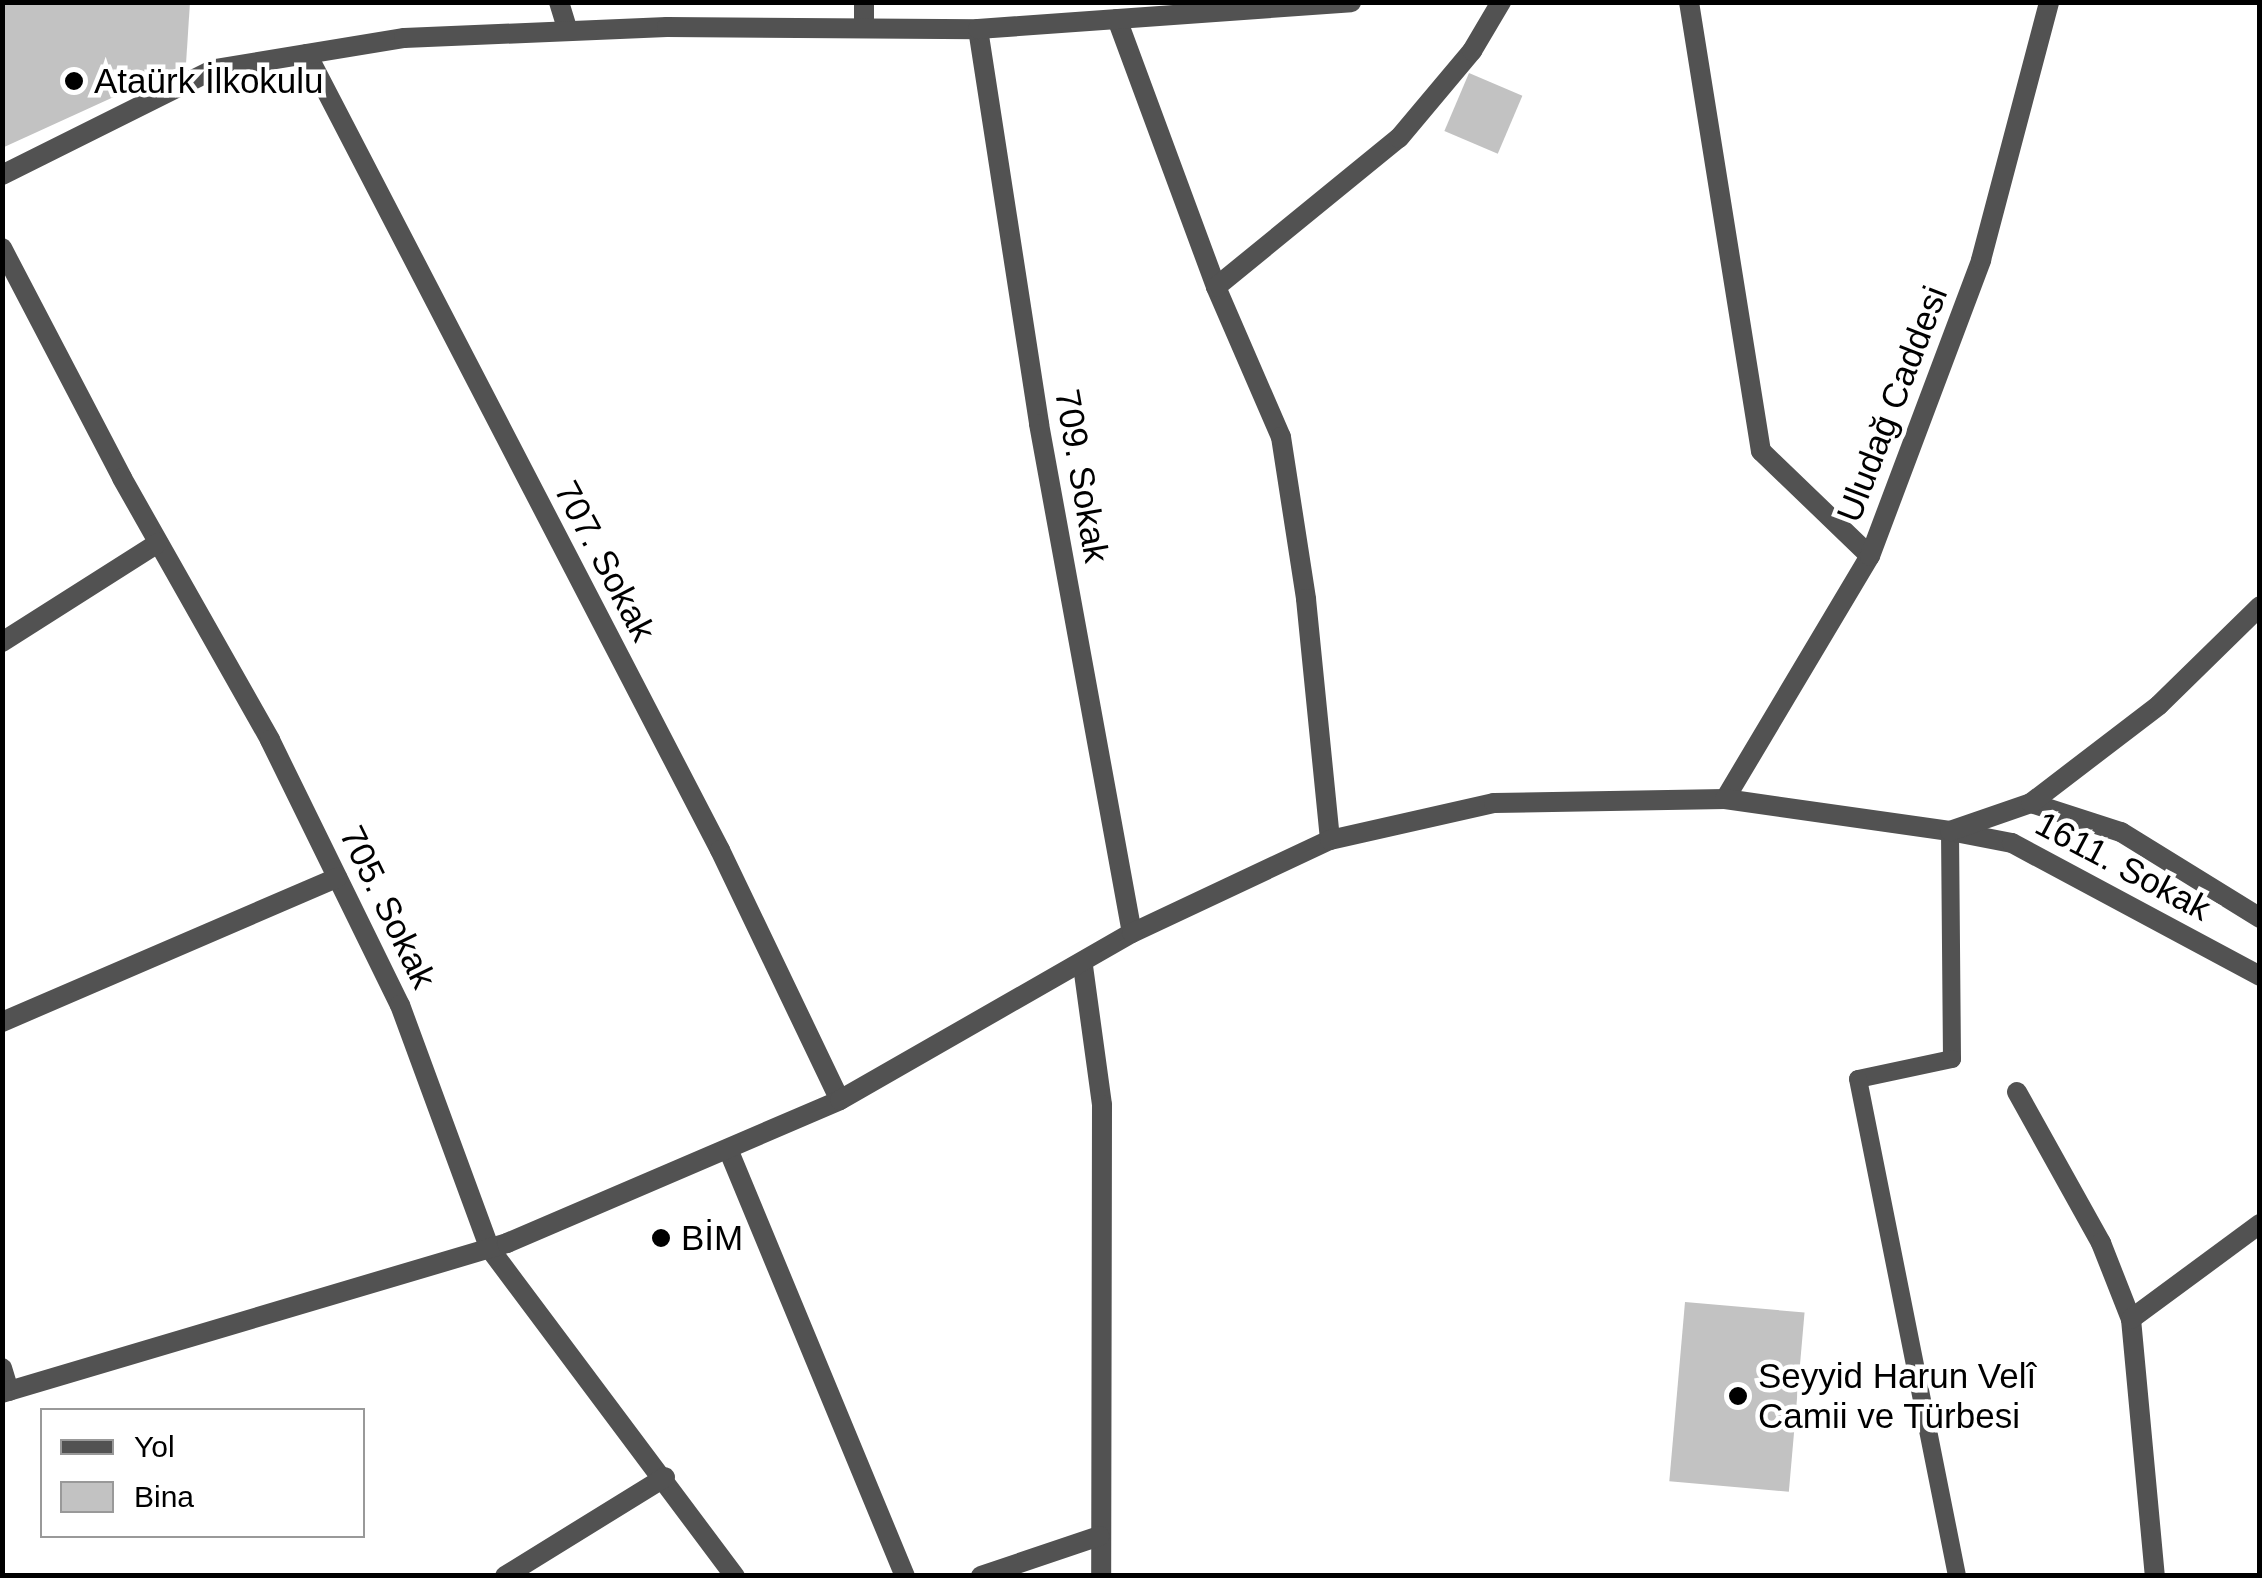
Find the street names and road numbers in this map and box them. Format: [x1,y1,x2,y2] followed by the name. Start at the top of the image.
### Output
[1828,280,1956,528] street label: Uludağ Caddesi
[1046,386,1118,566] street label: 709. Sokak
[545,474,665,648] street label: 707. Sokak
[2028,802,2218,930] street label: 1611. Sokak
[331,819,445,995] street label: 705. Sokak

